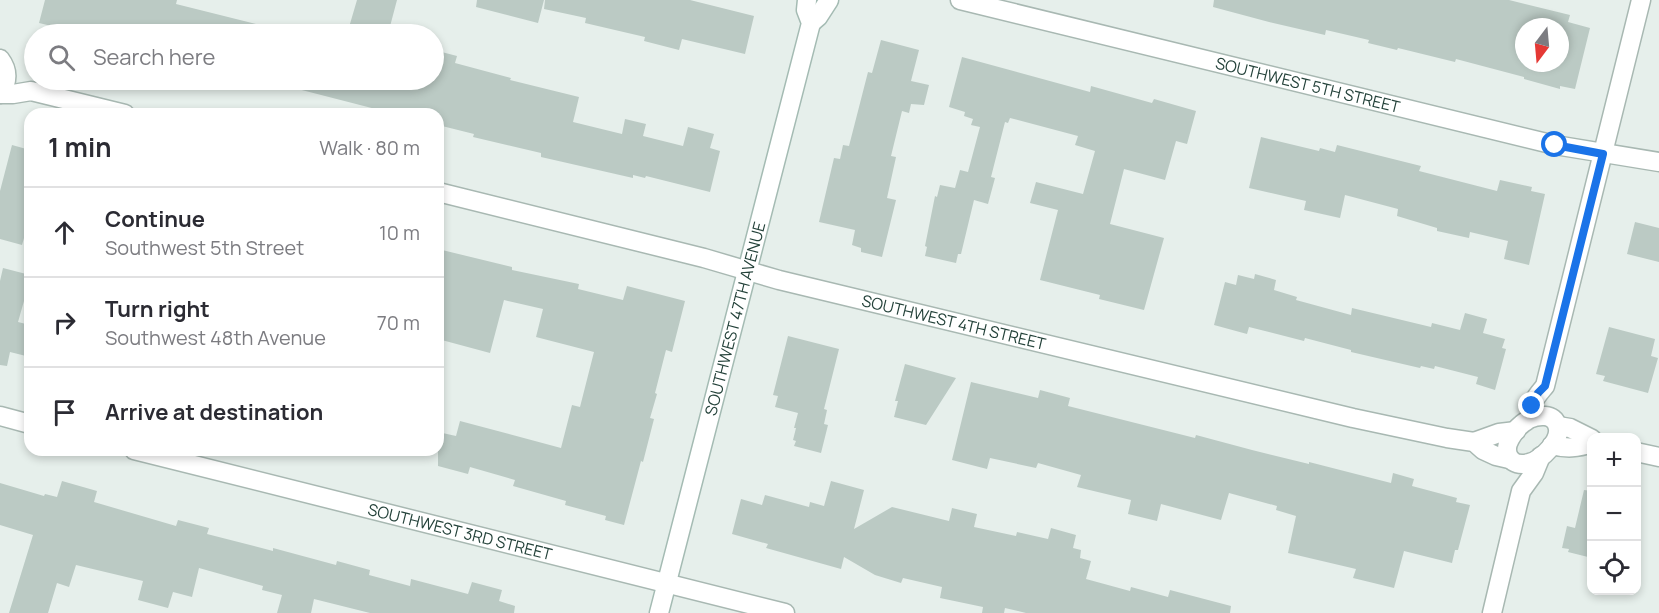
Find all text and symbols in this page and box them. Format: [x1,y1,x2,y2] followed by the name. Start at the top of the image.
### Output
[1515,18,1569,72] north arrow
[24,24,444,90] search box
[45,41,78,74] icon: search
[93,42,215,72] text: Search here
[1213,52,1403,118] street label: SOUTHWEST 5TH STREET
[48,129,112,165] text: 1 min
[1541,131,1567,157] route start
[319,134,420,161] text: Walk · 80 m
[105,204,205,234] text: Continue
[48,216,81,249] icon: ahead
[379,219,420,246] text: 10 m
[699,219,770,418] street label: SOUTHWEST 47TH AVENUE
[105,234,304,261] text: Southwest 5th Street
[860,289,1048,355] street label: SOUTHWEST 4TH STREET
[105,294,210,324] text: Turn right
[48,306,81,339] icon: right
[377,309,420,336] text: 70 m
[105,324,326,351] text: Southwest 48th Avenue
[1518,392,1544,418] route end
[48,396,81,429] icon: arrive
[105,397,323,427] text: Arrive at destination
[1587,433,1641,595] map controls
[1587,433,1641,487] button: +
[1587,487,1641,541] button: −
[365,498,555,565] street label: SOUTHWEST 3RD STREET
[1587,541,1641,595] button: locate

